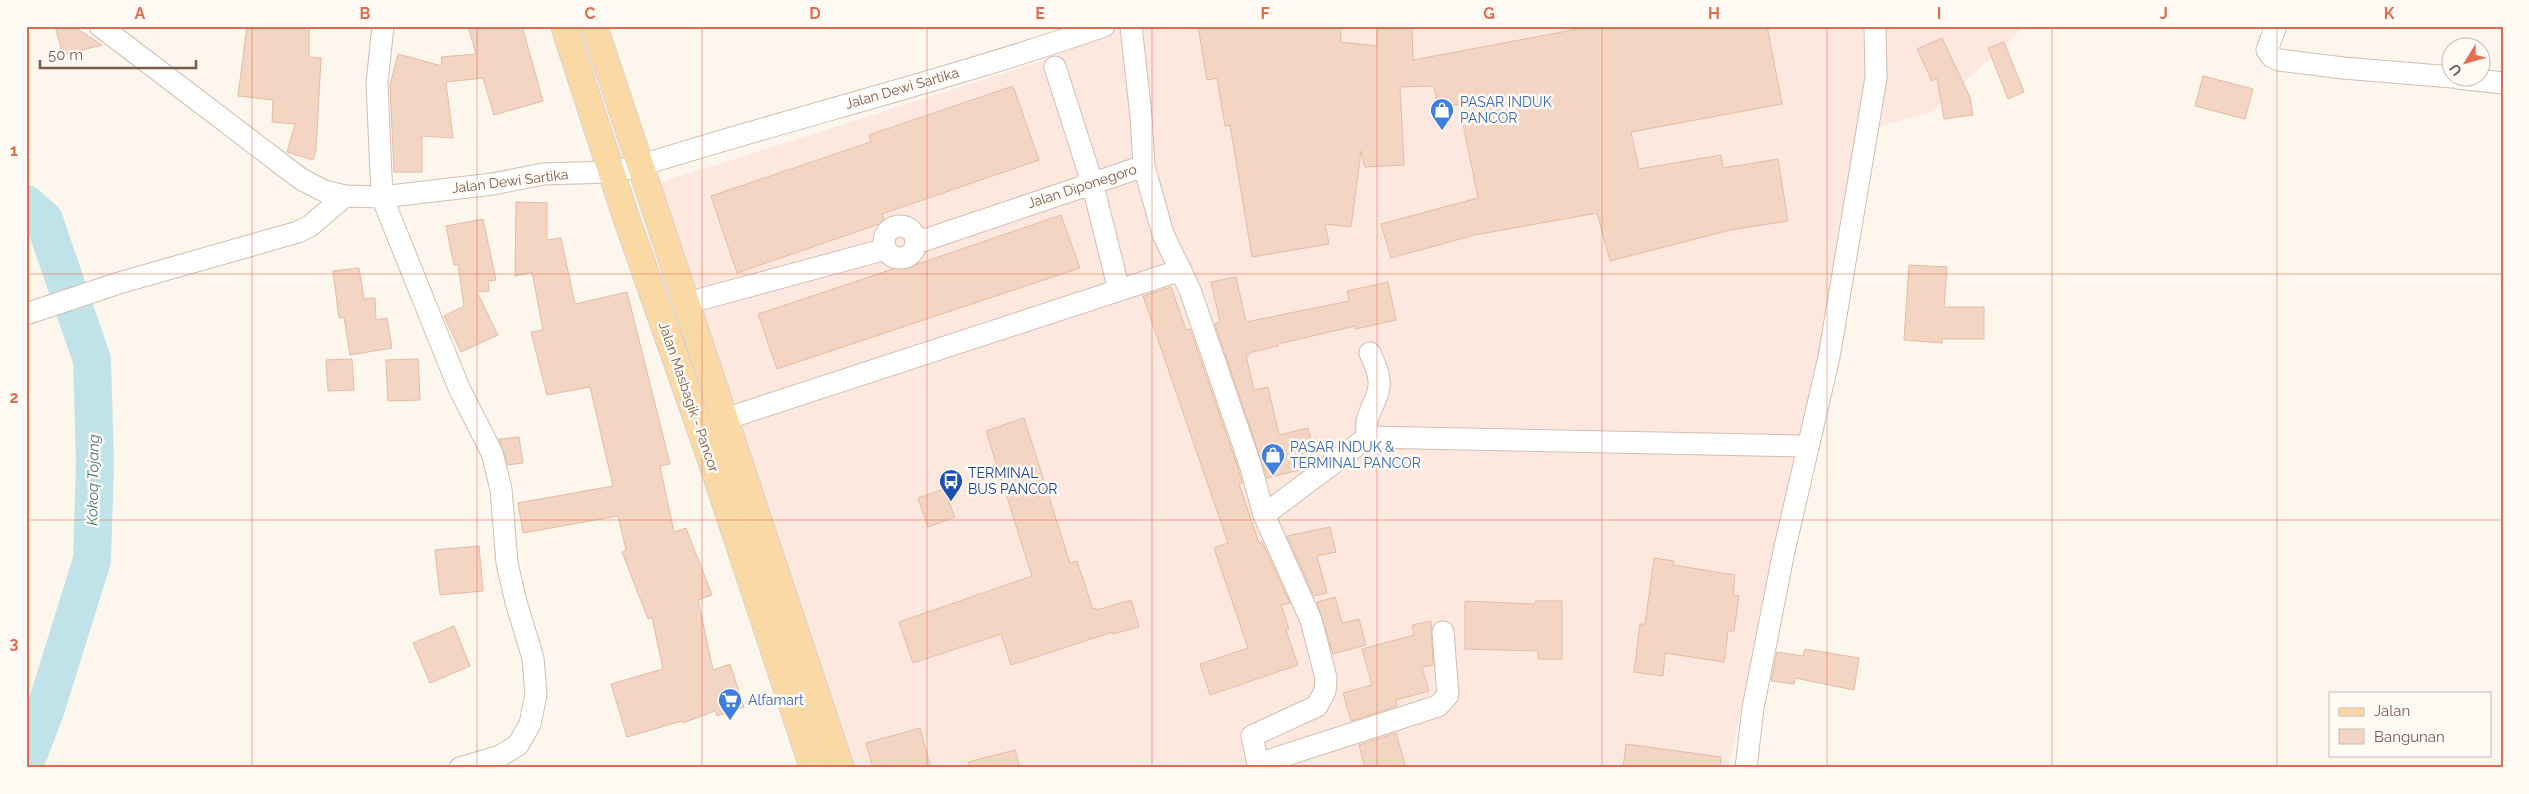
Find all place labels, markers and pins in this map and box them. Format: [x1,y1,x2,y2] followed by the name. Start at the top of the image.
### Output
[1460,94,1552,126] place label: PASAR INDUK PANCOR
[1429,97,1455,131] shop icon: PASAR INDUK PANCOR
[1290,439,1421,471] place label: PASAR INDUK & TERMINAL PANCOR
[1260,442,1286,476] shop icon: PASAR INDUK & TERMINAL PANCOR
[968,465,1057,497] place label: TERMINAL BUS PANCOR
[938,468,964,502] bus stop icon: TERMINAL BUS PANCOR
[717,687,743,721] supermarket icon: Alfamart
[748,692,804,708] place label: Alfamart

